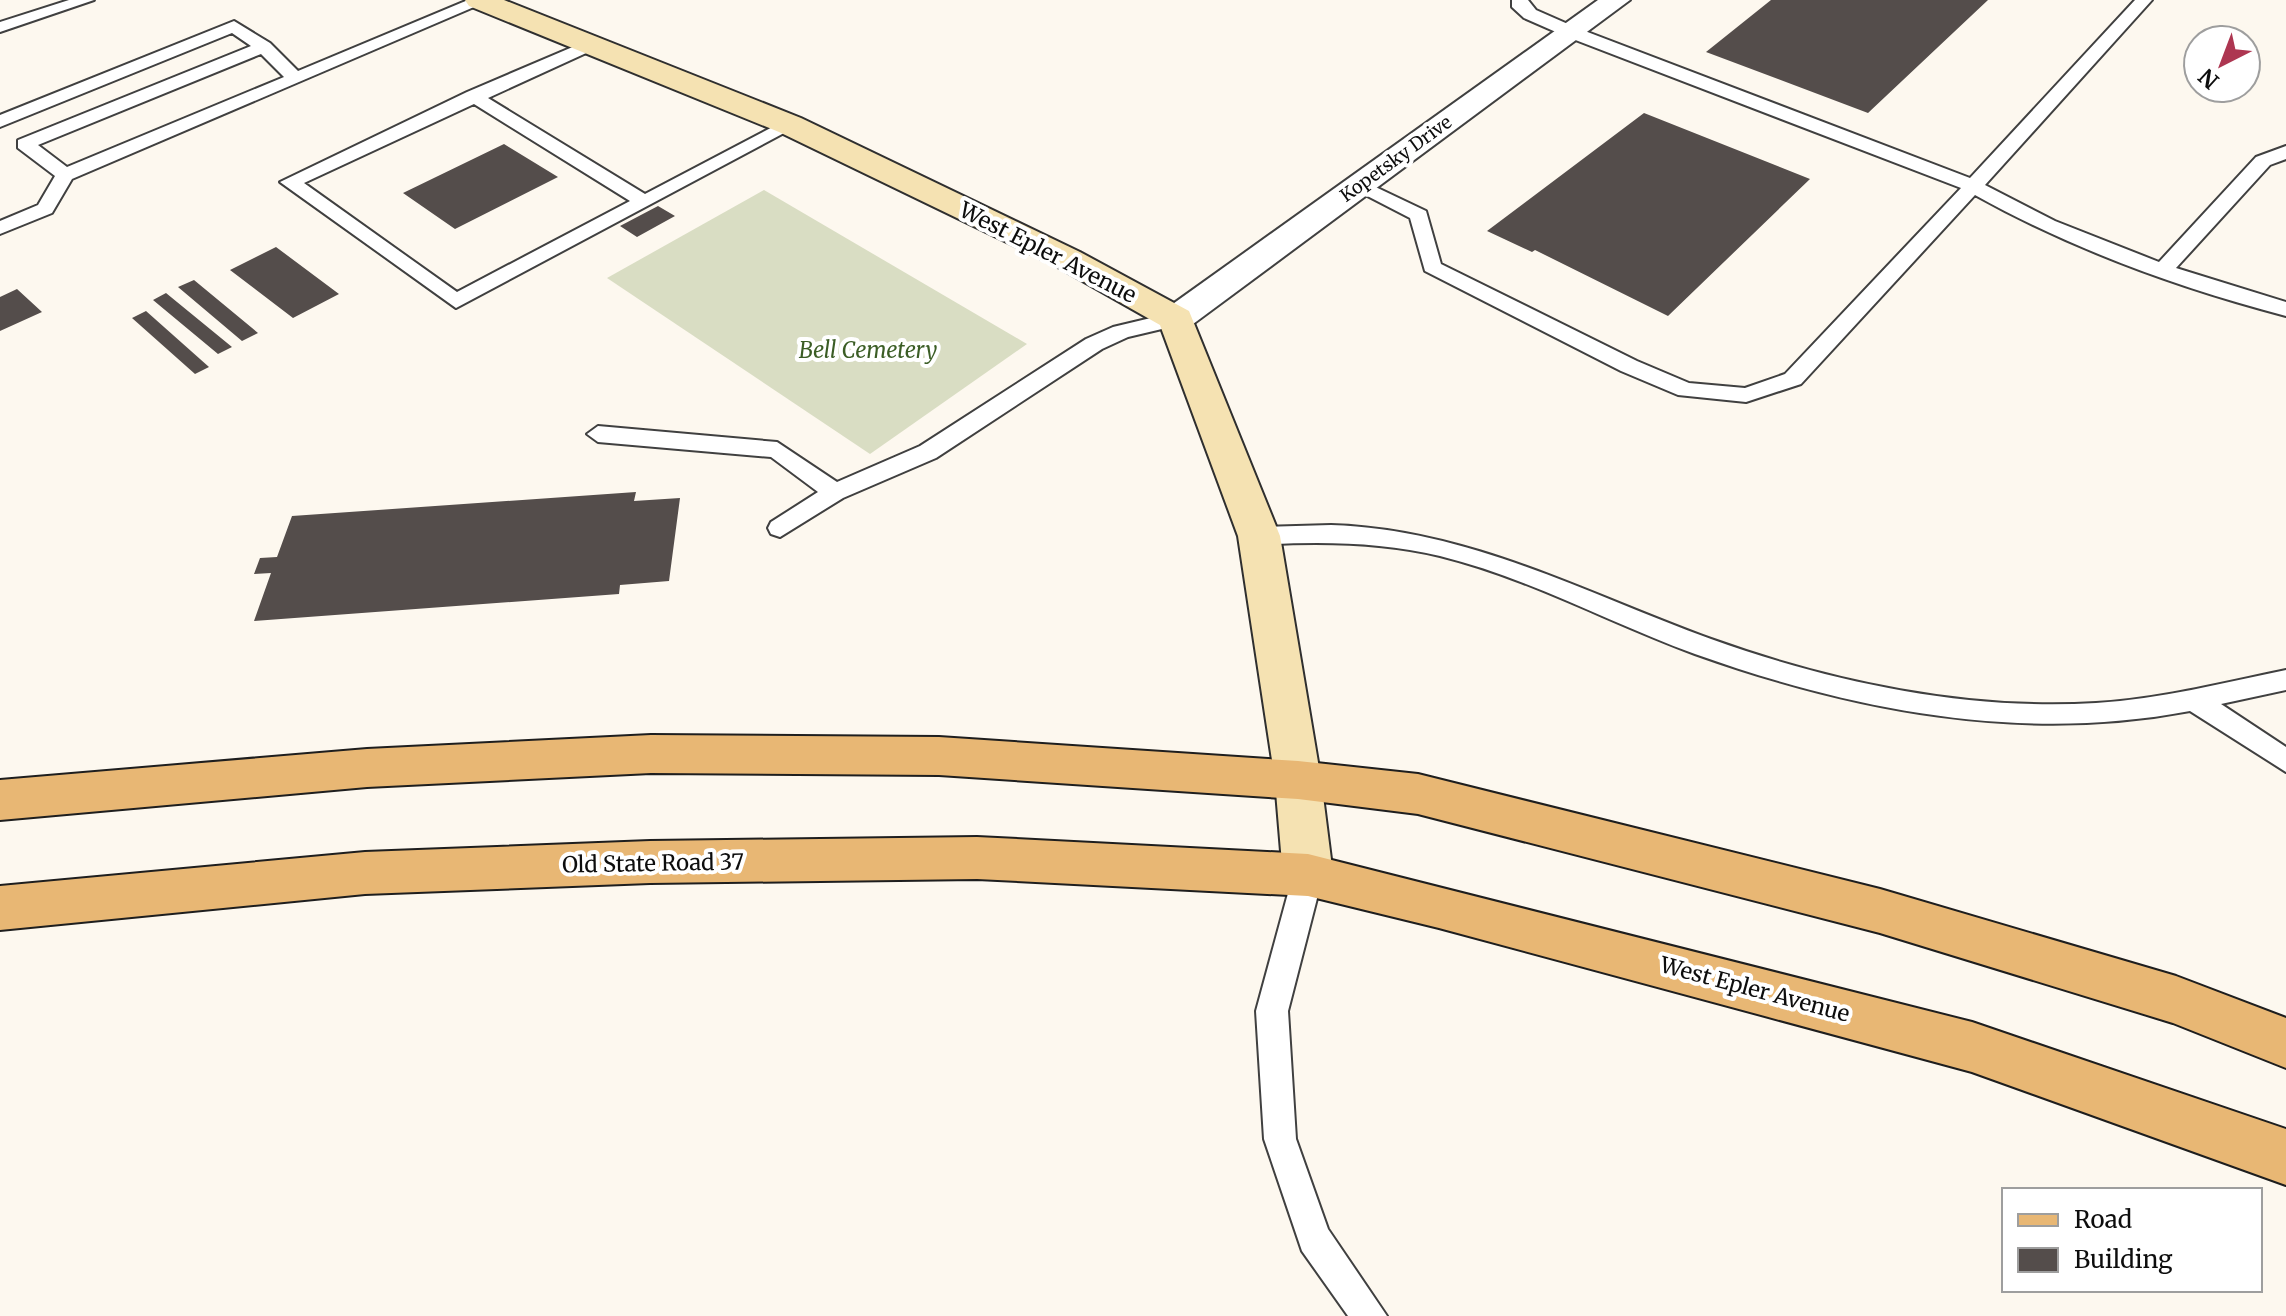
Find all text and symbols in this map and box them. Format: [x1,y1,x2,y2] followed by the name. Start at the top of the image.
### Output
[2182,24,2262,104] north arrow
[2192,62,2224,95] text: N
[1335,110,1456,207] street label: Kopetsky Drive
[954,195,1141,309] street label: West Epler Avenue
[799,336,937,364] park label: Bell Cemetery
[562,847,744,879] street label: Old State Road 37
[1656,950,1853,1028] street label: West Epler Avenue
[2002,1188,2262,1292] legend
[2074,1204,2132,1235] text: Road
[2074,1244,2173,1275] text: Building

